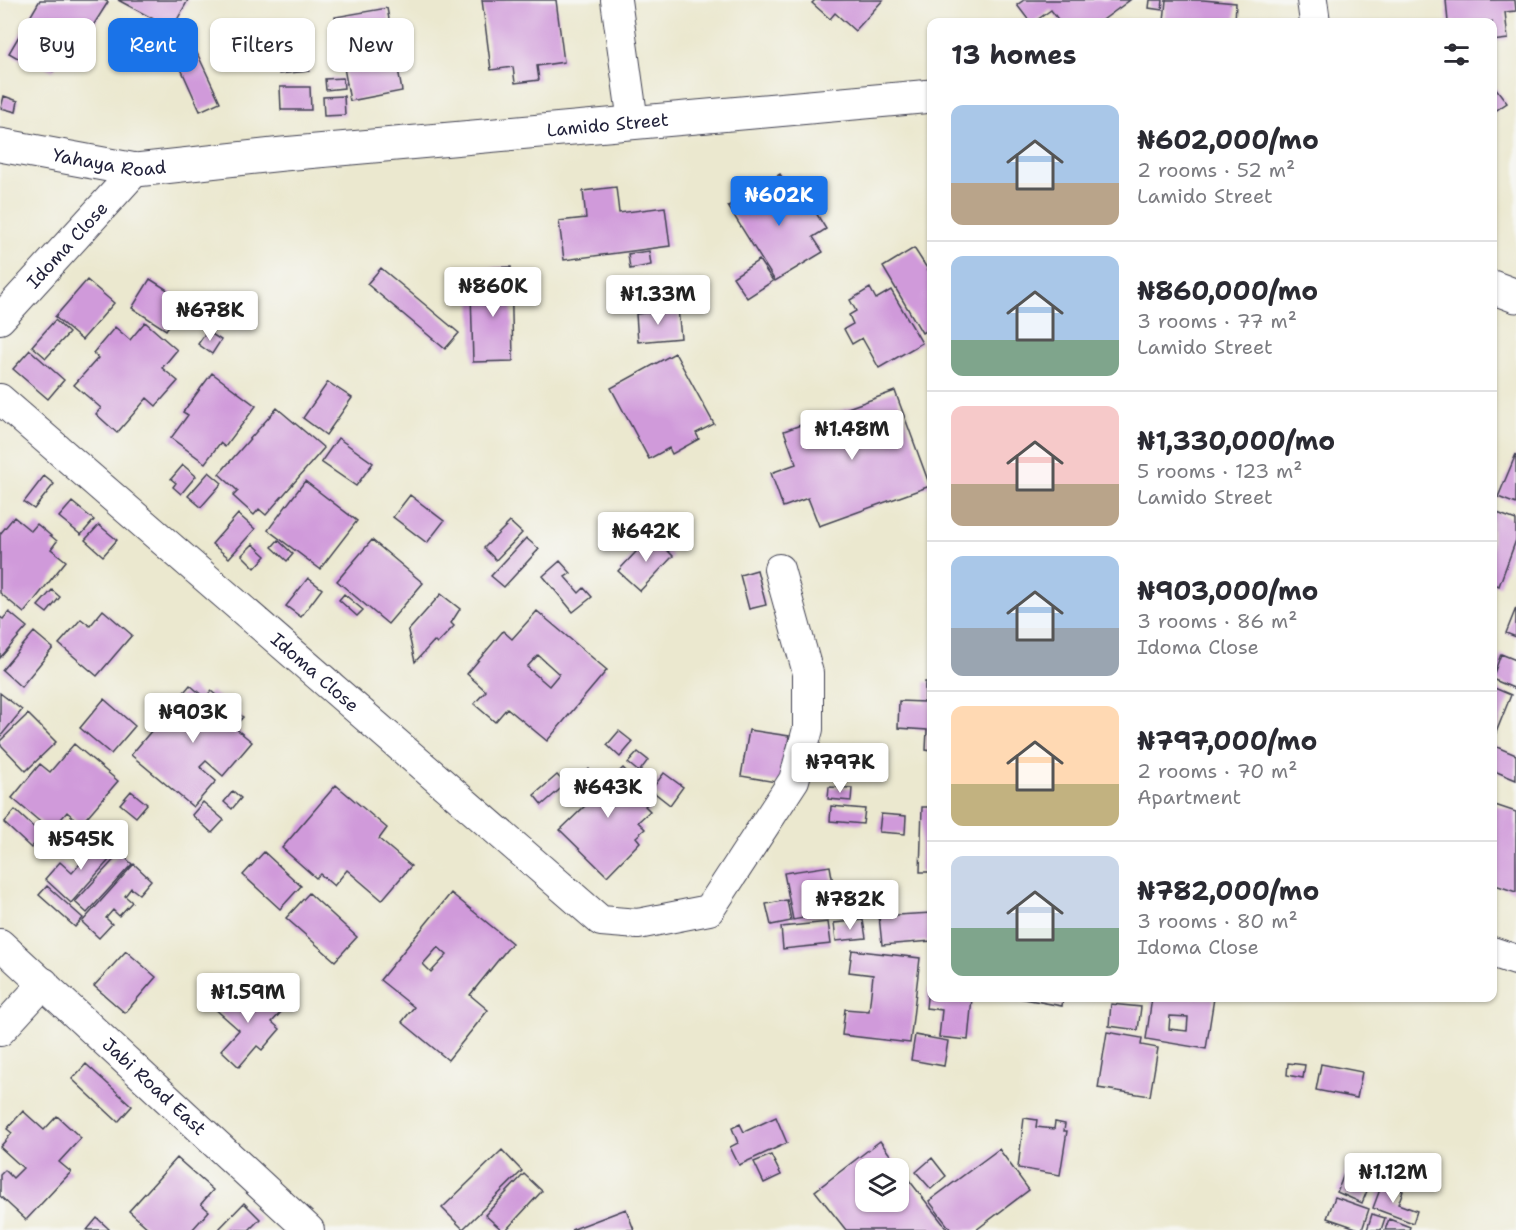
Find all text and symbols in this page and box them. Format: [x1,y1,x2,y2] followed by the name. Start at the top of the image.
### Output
[18,18,96,72] chip: Buy
[108,18,198,72] chip: Rent
[210,18,315,72] chip: Filters
[327,18,414,72] chip: New
[951,37,1077,72] text: 13 homes
[1440,38,1473,71] icon: filters
[546,108,670,142] street label: Lamido Street
[1137,122,1319,157] text: ₦602,000/mo
[999,129,1071,201] icon: home
[51,143,167,182] street label: Yahaya Road
[1137,157,1295,183] text: 2 rooms · 52 m²
[737,176,821,227] pin: ₦602K
[745,182,813,208] text: ₦602K
[1137,183,1273,209] text: Lamido Street
[22,197,113,294] street label: Idoma Close
[451,267,535,318] pin: ₦860K
[458,273,528,299] text: ₦860K
[1137,273,1318,308] text: ₦860,000/mo
[609,275,707,326] pin: ₦1.33M
[999,280,1071,352] icon: home
[620,281,696,307] text: ₦1.33M
[168,291,252,342] pin: ₦678K
[176,297,244,323] text: ₦678K
[1137,308,1297,334] text: 3 rooms · 77 m²
[1137,334,1273,360] text: Lamido Street
[803,410,901,461] pin: ₦1.48M
[814,416,890,442] text: ₦1.48M
[1137,423,1335,458] text: ₦1,330,000/mo
[999,430,1071,502] icon: home
[1137,458,1303,484] text: 5 rooms · 123 m²
[1137,484,1273,510] text: Lamido Street
[604,512,688,563] pin: ₦642K
[612,518,680,544] text: ₦642K
[1137,573,1318,608] text: ₦903,000/mo
[999,580,1071,652] icon: home
[1137,608,1297,634] text: 3 rooms · 86 m²
[266,627,364,717] street label: Idoma Close
[1137,634,1259,660] text: Idoma Close
[151,693,235,744] pin: ₦903K
[159,699,227,725] text: ₦903K
[1137,723,1317,758] text: ₦797,000/mo
[999,730,1071,802] icon: home
[798,743,882,794] pin: ₦797K
[805,749,875,775] text: ₦797K
[1137,758,1298,784] text: 2 rooms · 70 m²
[566,768,650,819] pin: ₦643K
[574,774,642,800] text: ₦643K
[1137,784,1241,810] text: Apartment
[39,820,123,871] pin: ₦545K
[48,826,114,852] text: ₦545K
[1137,873,1319,908] text: ₦782,000/mo
[808,880,892,931] pin: ₦782K
[999,880,1071,952] icon: home
[815,886,885,912] text: ₦782K
[1137,908,1298,934] text: 3 rooms · 80 m²
[1137,934,1259,960] text: Idoma Close
[199,973,297,1024] pin: ₦1.59M
[211,979,285,1005] text: ₦1.59M
[97,1033,211,1141] street label: Jabi Road East
[1344,1153,1442,1204] pin: ₦1.12M
[855,1158,909,1212] map controls
[855,1158,909,1212] button: layers
[1359,1159,1428,1185] text: ₦1.12M

